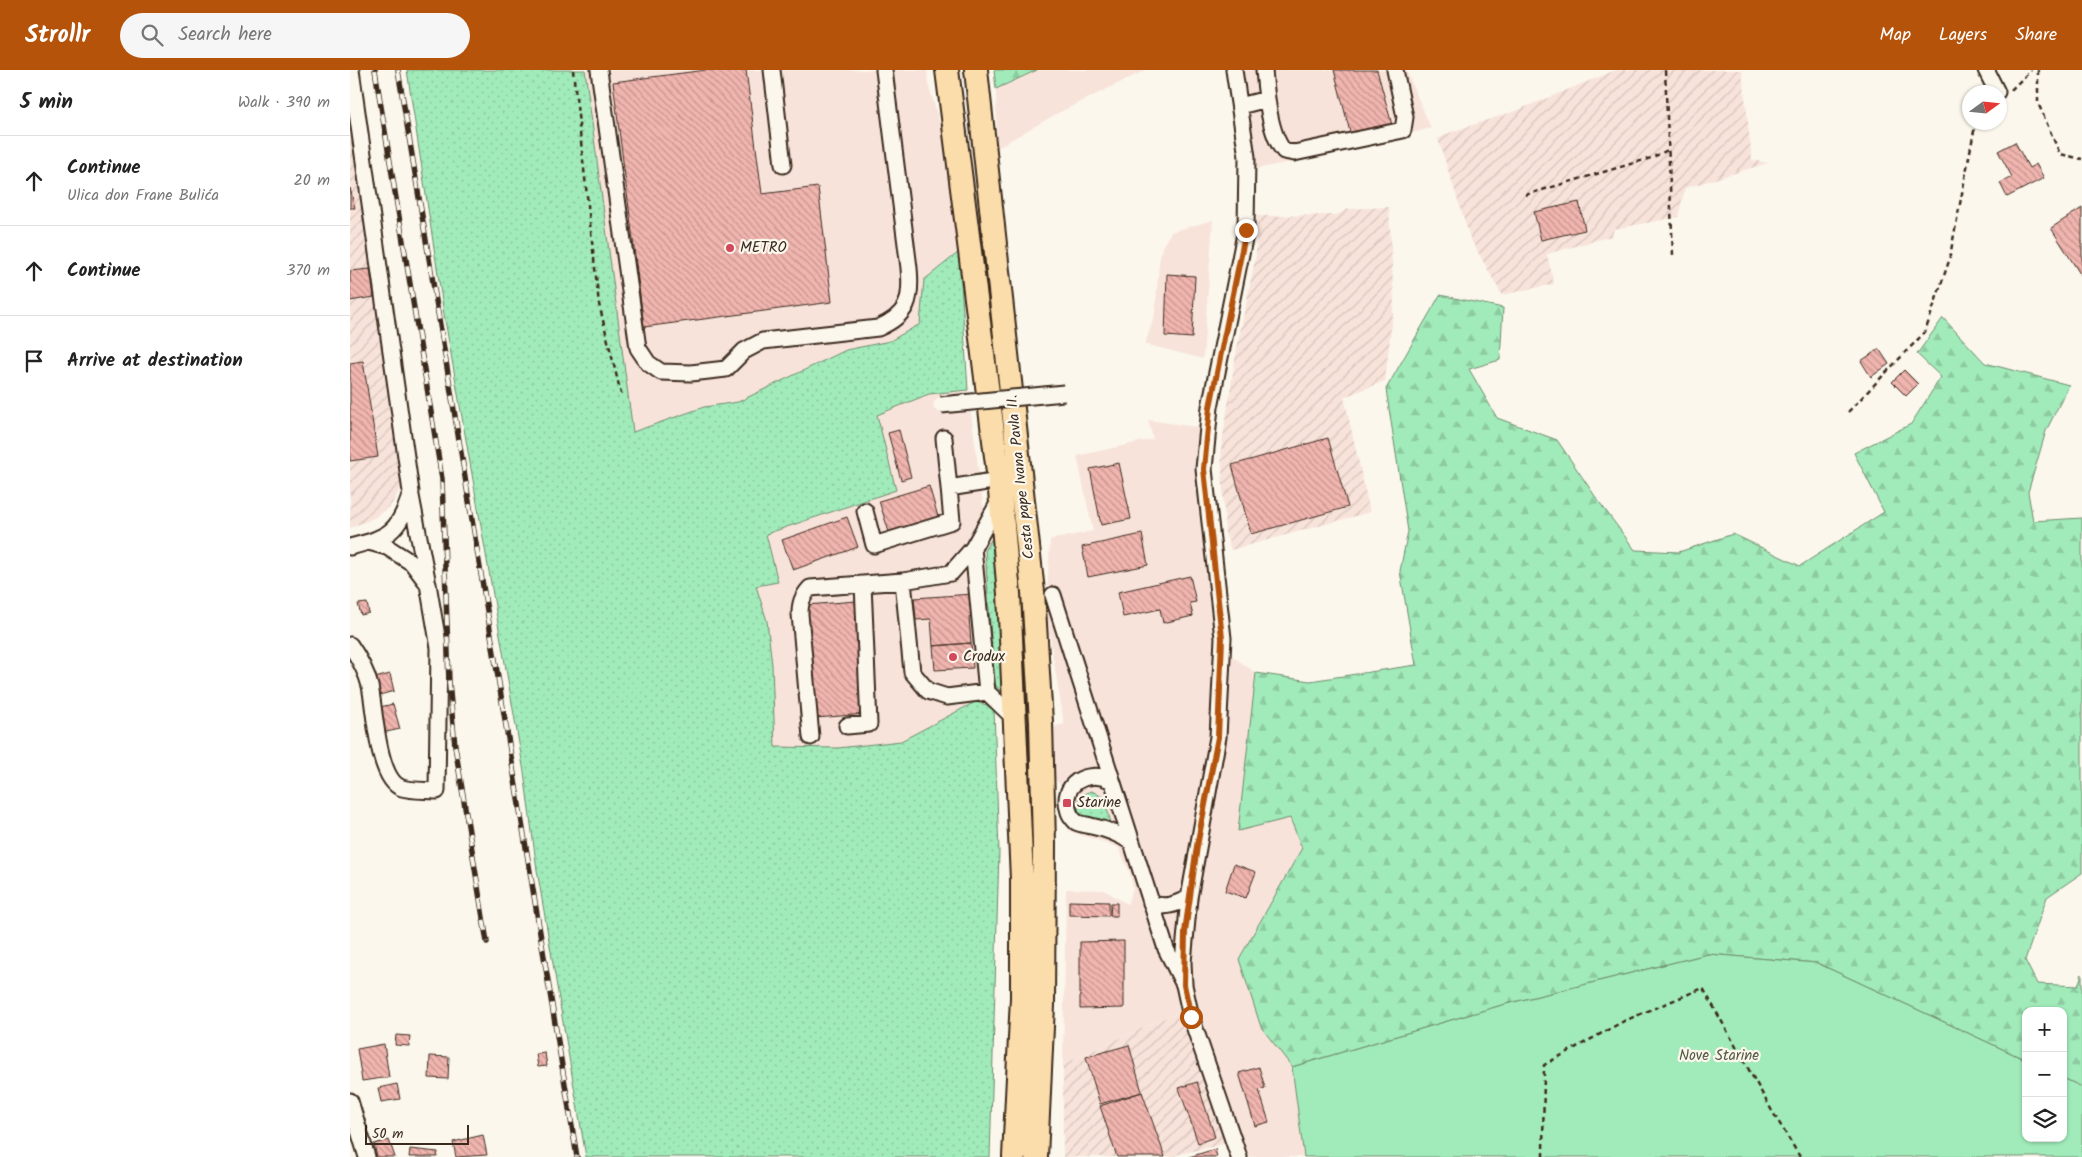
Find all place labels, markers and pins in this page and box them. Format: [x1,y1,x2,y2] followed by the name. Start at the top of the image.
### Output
[740,236,787,260] place label: METRO
[724,242,736,254] marker: METRO
[963,645,1005,669] place label: Crodux
[947,651,959,663] marker: Crodux
[1077,791,1121,815] place label: Starine
[1061,797,1073,809] marker: Starine

